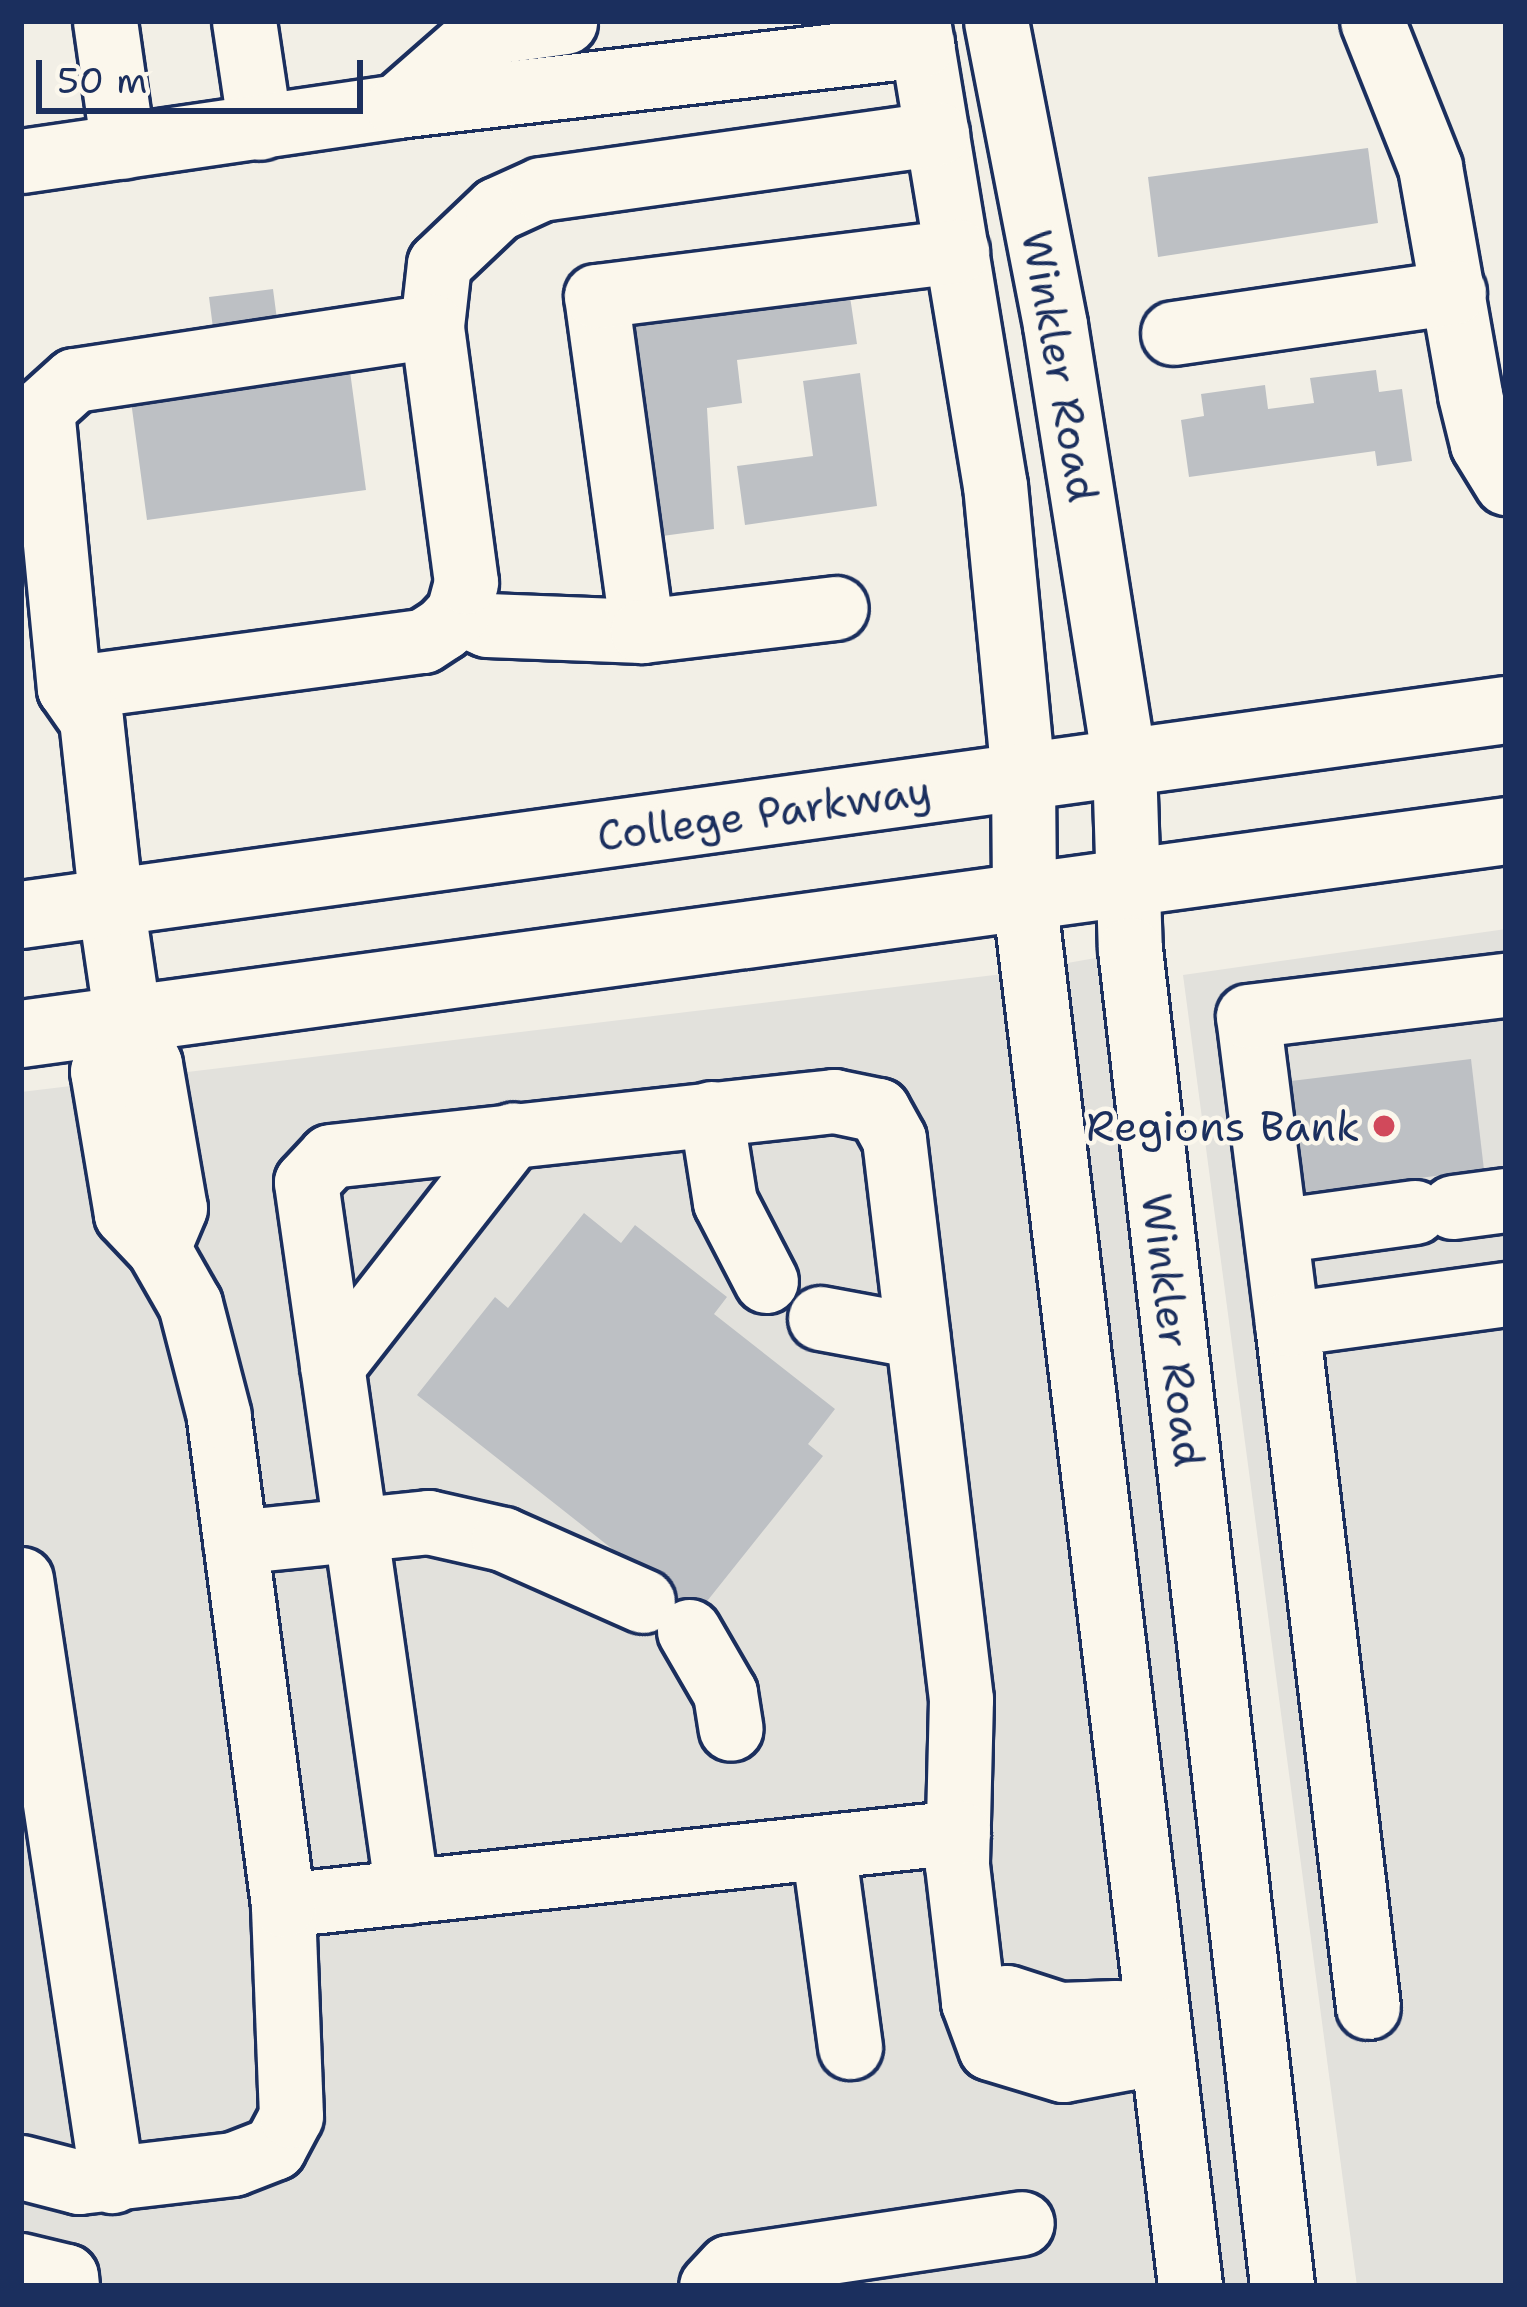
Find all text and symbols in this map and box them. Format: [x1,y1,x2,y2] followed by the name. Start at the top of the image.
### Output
[42,36,369,110] scale bar
[57,56,147,105] text: 50 m
[1011,226,1109,506] street label: Winkler Road
[594,765,934,861] street label: College Parkway
[1086,1101,1360,1151] place label: Regions Bank
[1371,1113,1397,1139] marker: Regions Bank
[1131,1190,1215,1470] street label: Winkler Road

